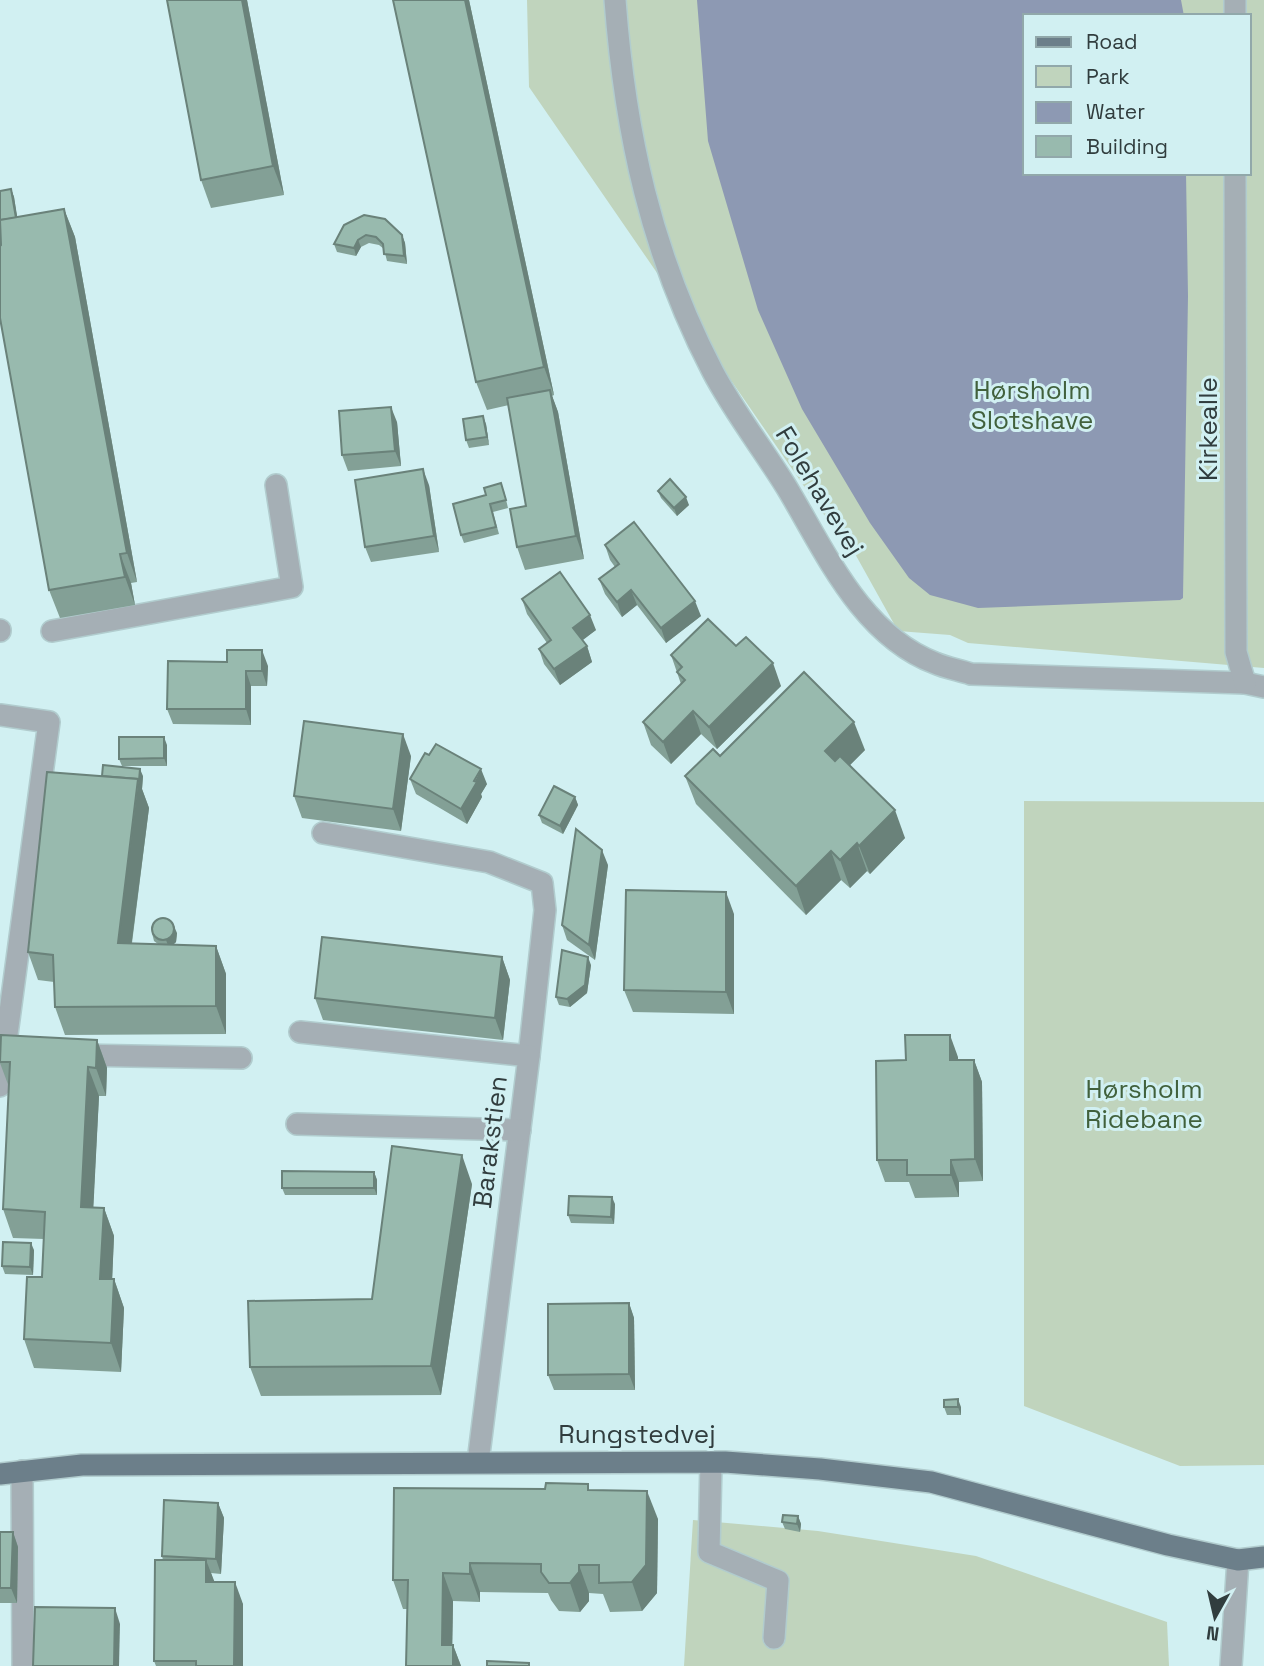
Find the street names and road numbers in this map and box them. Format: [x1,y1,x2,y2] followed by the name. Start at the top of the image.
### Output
[1191,377,1225,481] street label: Kirkealle
[768,420,872,562] street label: Folehavevej
[465,1074,515,1210] street label: Barakstien
[558,1417,716,1451] street label: Rungstedvej

